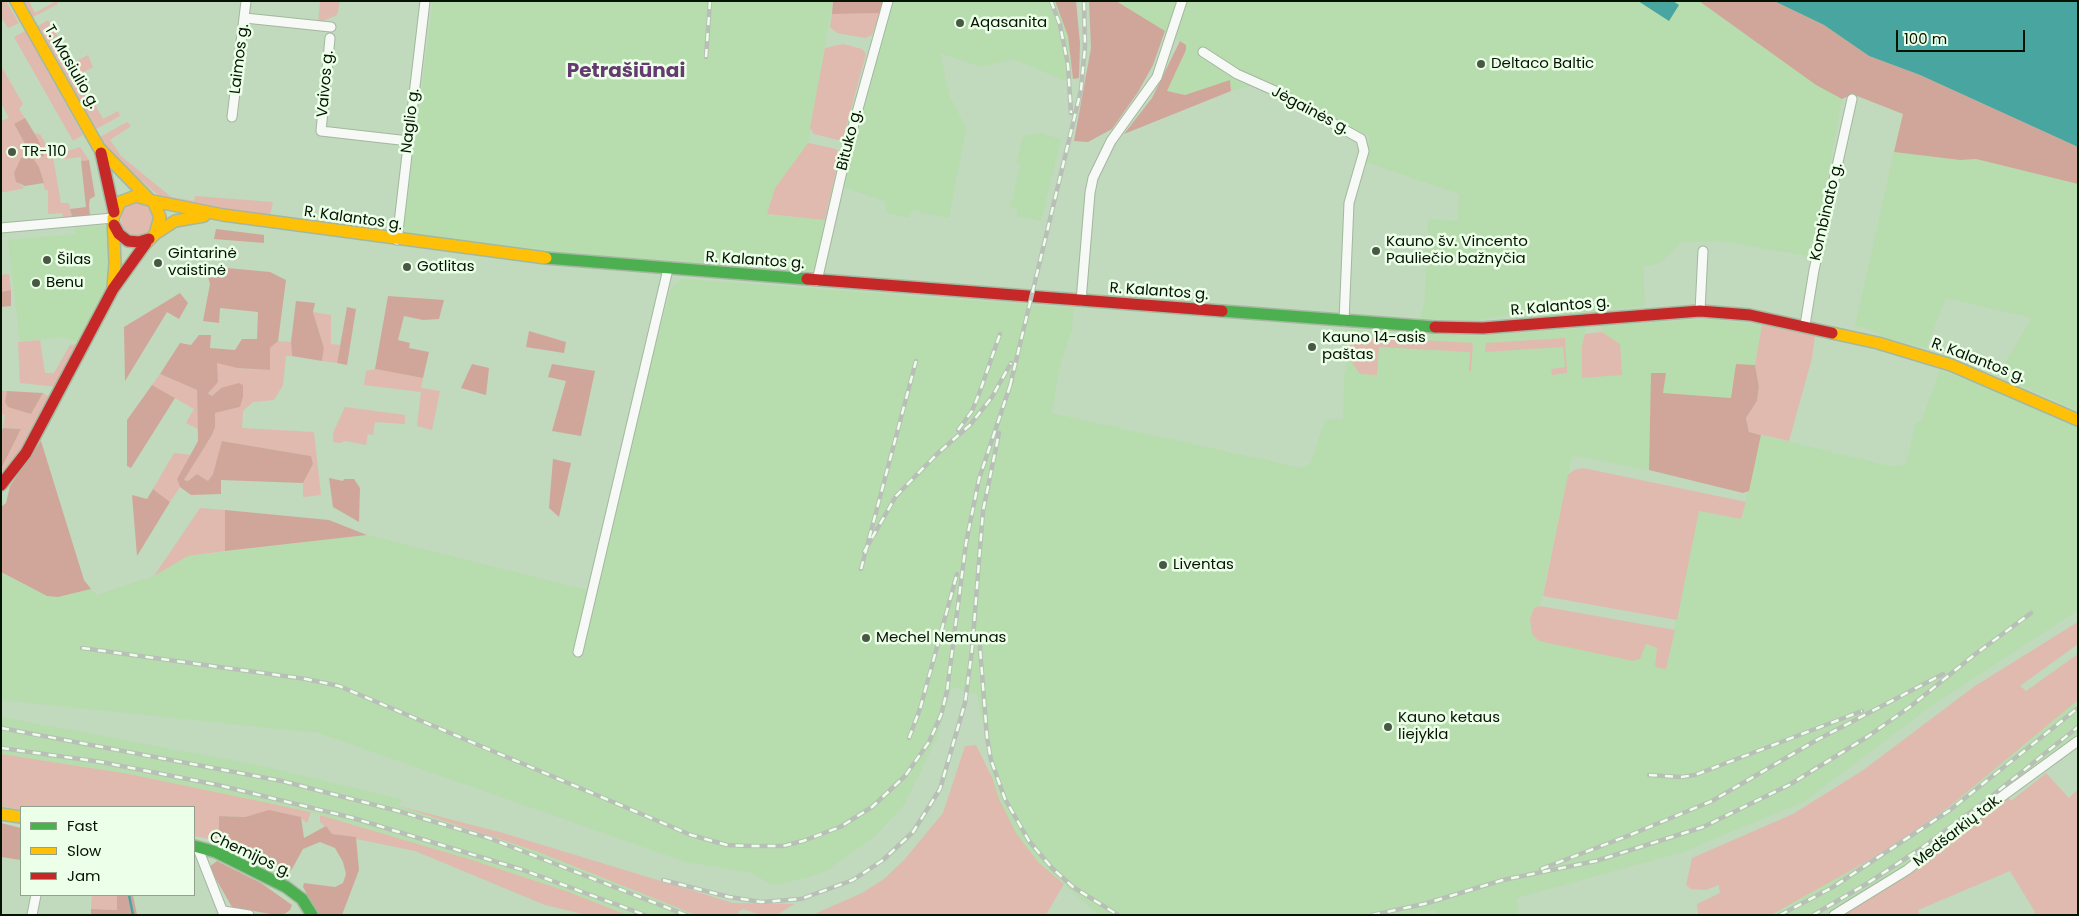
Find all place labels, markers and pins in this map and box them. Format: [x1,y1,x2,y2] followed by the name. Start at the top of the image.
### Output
[970,14,1047,32] place label: Aqasanita
[954,17,966,29] marker: Aqasanita
[1491,55,1594,73] place label: Deltaco Baltic
[1475,58,1487,70] marker: Deltaco Baltic
[22,143,67,161] place label: TR-110
[6,146,18,158] marker: TR-110
[1386,233,1528,268] place label: Kauno šv. Vincento Pauliečio bažnyčia
[168,245,237,280] place label: Gintarinė vaistinė
[1370,245,1382,257] marker: Kauno šv. Vincento Pauliečio bažnyčia
[57,251,91,269] place label: Šilas
[41,254,53,266] marker: Šilas
[152,257,164,269] marker: Gintarinė vaistinė
[417,258,475,276] place label: Gotlitas
[401,261,413,273] marker: Gotlitas
[46,274,84,292] place label: Benu
[30,277,42,289] marker: Benu
[1322,329,1426,364] place label: Kauno 14-asis paštas
[1306,341,1318,353] marker: Kauno 14-asis paštas
[1173,556,1234,574] place label: Liventas
[1157,559,1169,571] marker: Liventas
[876,629,1006,647] place label: Mechel Nemunas
[860,632,872,644] marker: Mechel Nemunas
[1398,709,1500,744] place label: Kauno ketaus liejykla
[1382,721,1394,733] marker: Kauno ketaus liejykla

